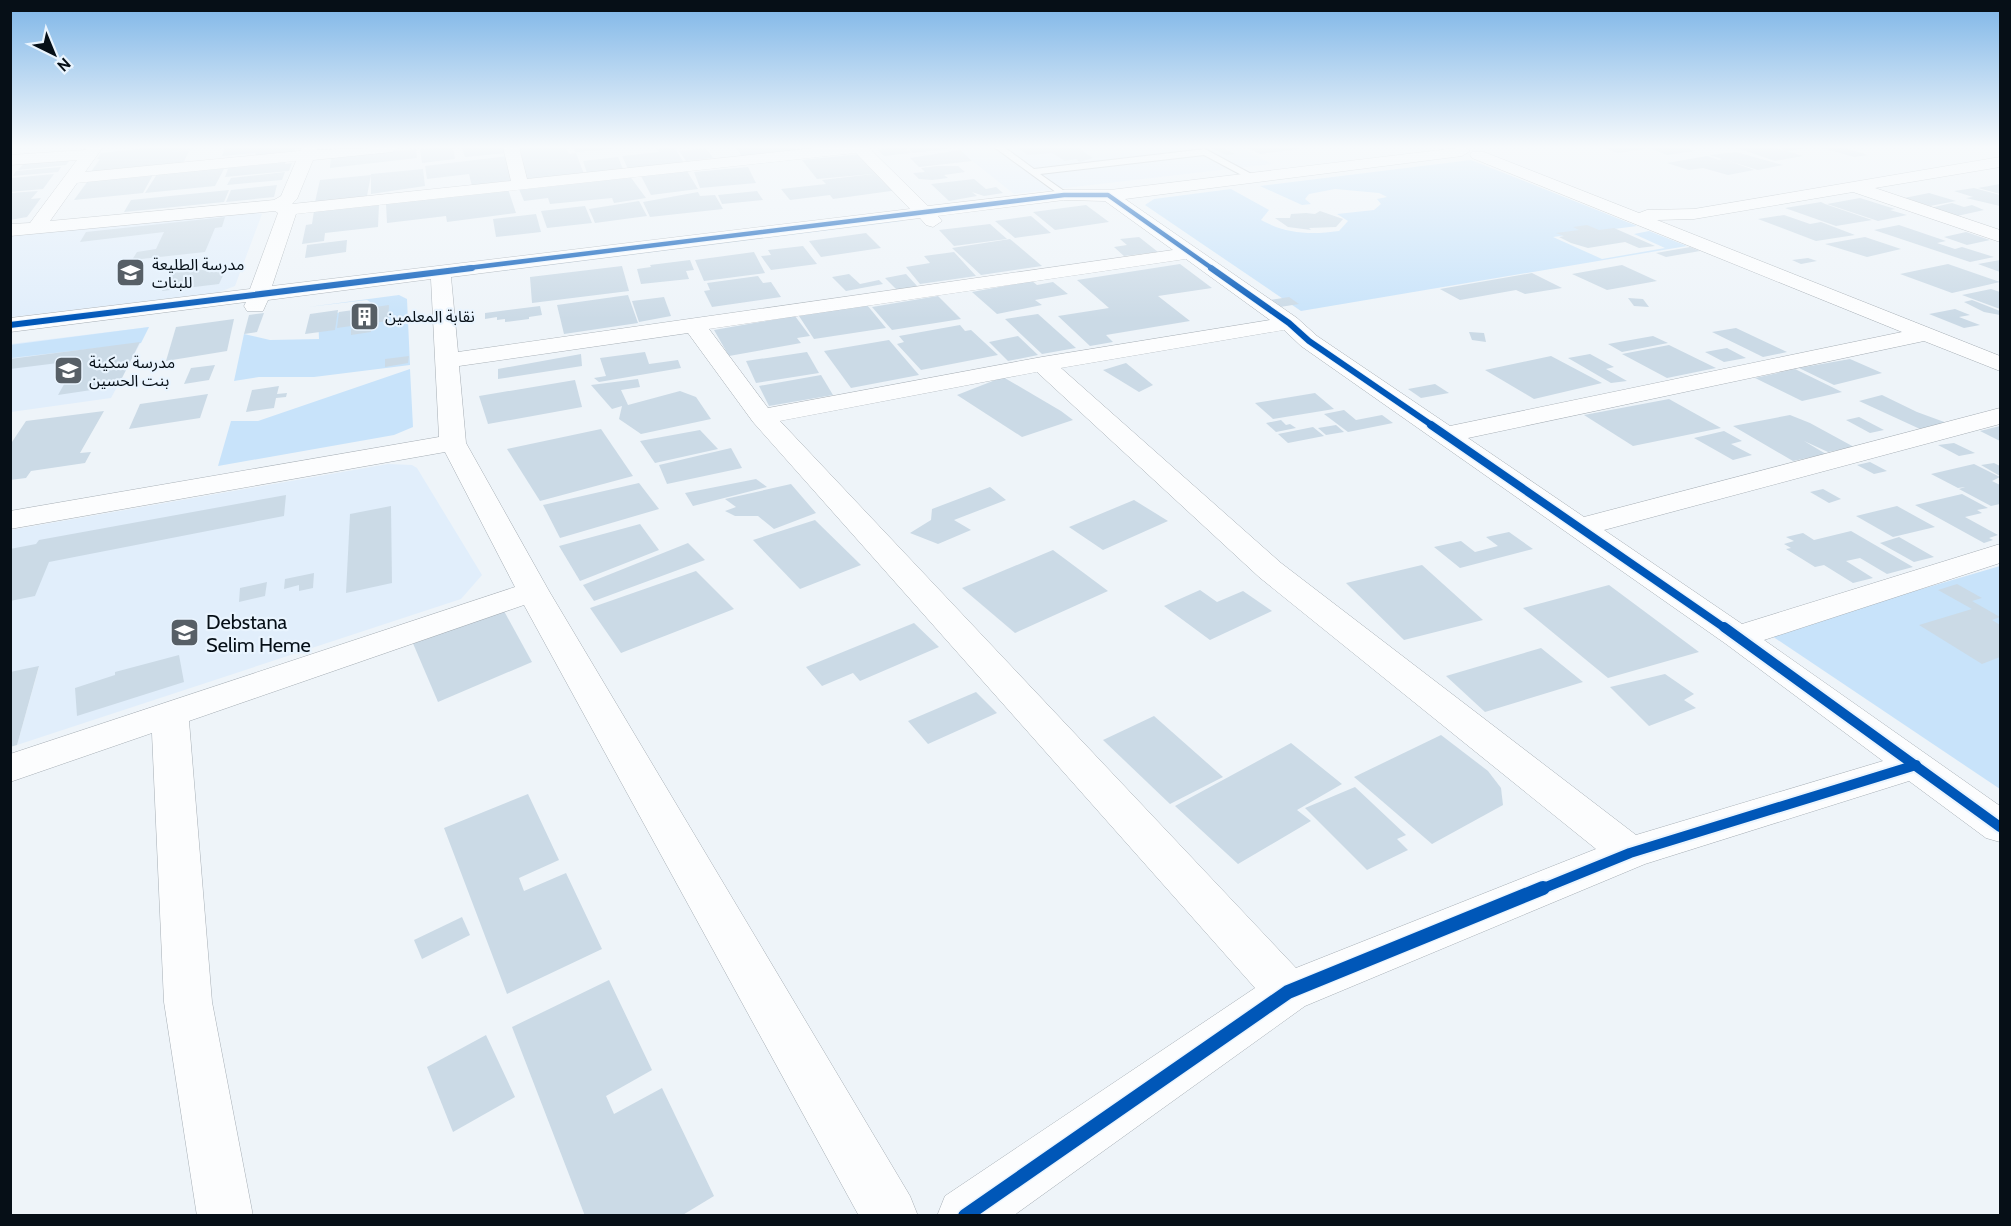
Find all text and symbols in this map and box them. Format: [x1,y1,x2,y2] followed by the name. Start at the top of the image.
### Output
[24,24,84,84] north arrow
[53,54,75,75] text: N
[152,255,244,292] place label: مدرسة الطليعة للبنات
[115,257,147,289] school or university icon: مدرسة الطليعة للبنات
[348,300,380,332] building icon: نقابة المعلمين
[385,307,475,326] place label: نقابة المعلمين
[89,353,175,390] place label: مدرسة سكينة بنت الحسين
[52,355,84,387] school or university icon: مدرسة سكينة بنت الحسين
[206,610,311,657] place label: Debstana Selim Heme
[169,617,201,649] school or university icon: Debstana Selim Heme

